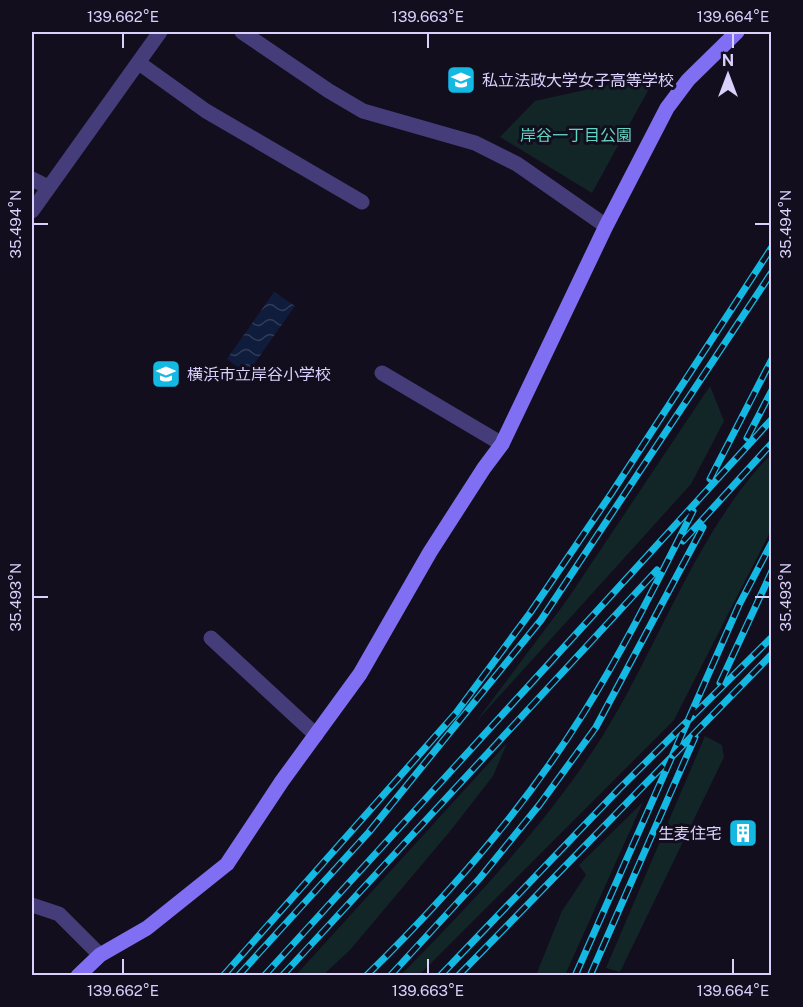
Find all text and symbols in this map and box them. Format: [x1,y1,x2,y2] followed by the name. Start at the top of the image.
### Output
[87,8,159,25] text: 139.662°E
[392,8,464,25] text: 139.663°E
[697,8,769,25] text: 139.664°E
[698,45,758,105] north arrow
[722,51,734,70] text: N
[445,64,477,96] school or university icon: 私立法政大学女子高等学校
[482,71,674,90] place label: 私立法政大学女子高等学校
[520,126,632,145] park label: 岸谷一丁目公園
[7,190,24,258] text: 35.494°N
[777,190,794,258] text: 35.494°N
[150,358,182,390] school or university icon: 横浜市立岸谷小学校
[187,365,331,384] place label: 横浜市立岸谷小学校
[7,563,24,631] text: 35.493°N
[777,563,794,631] text: 35.493°N
[727,817,759,849] building icon: 生麦住宅
[658,824,722,843] place label: 生麦住宅
[87,982,159,999] text: 139.662°E
[392,982,464,999] text: 139.663°E
[697,982,769,999] text: 139.664°E

